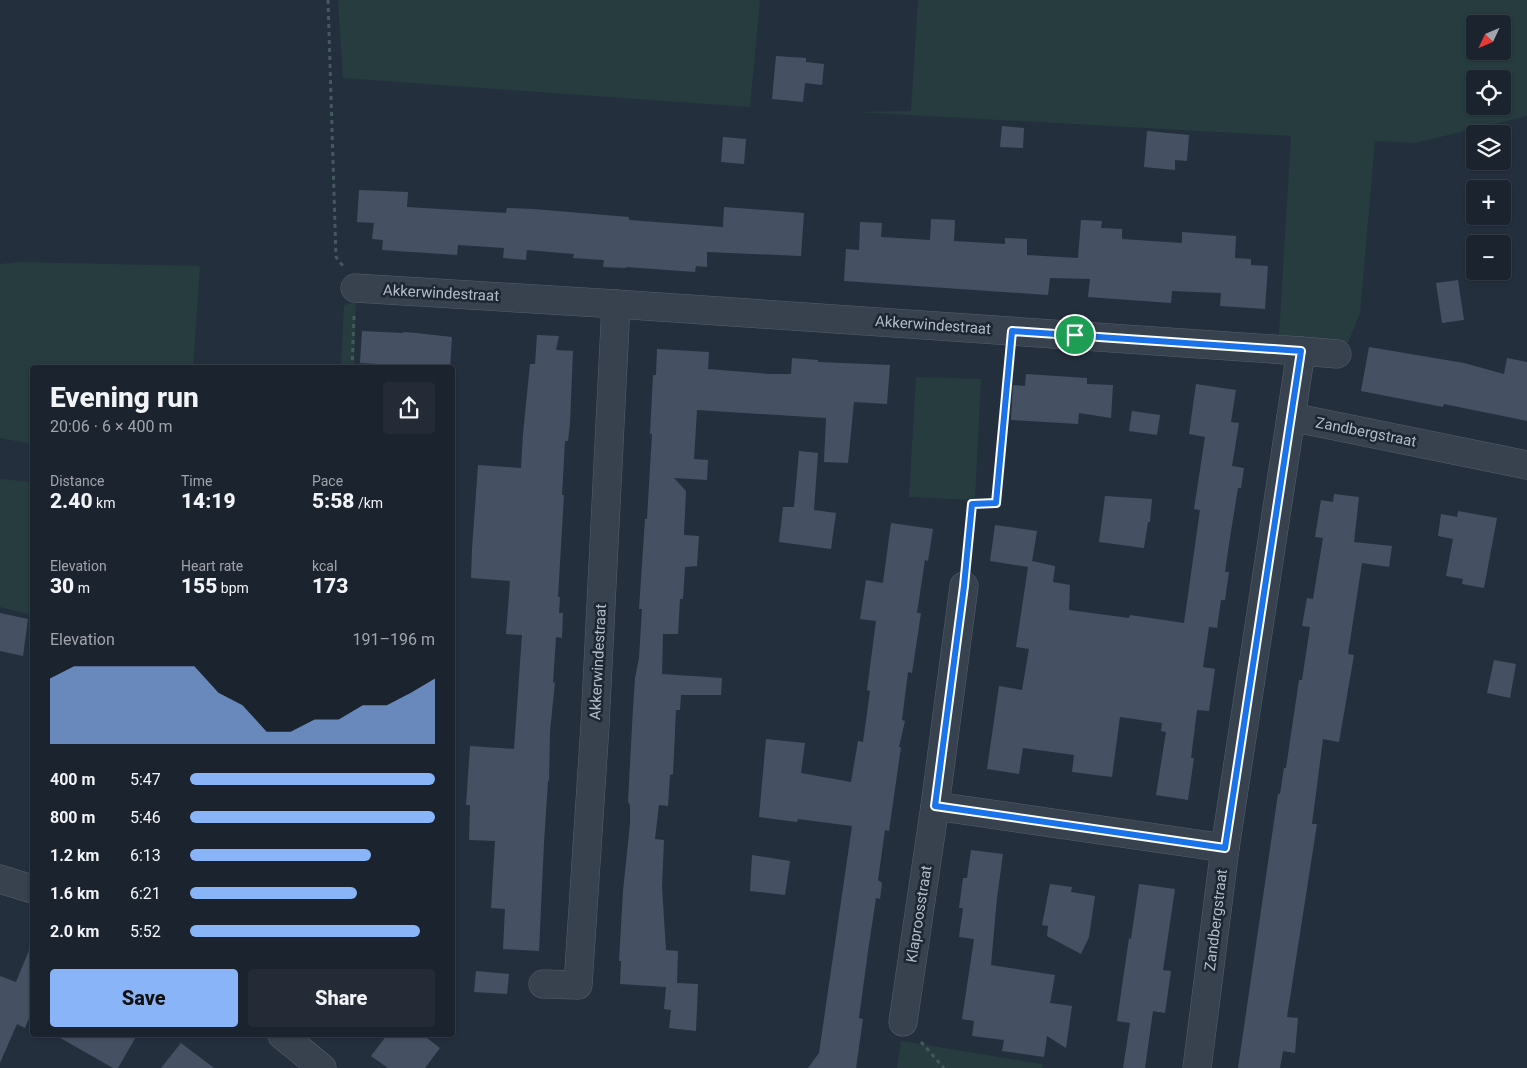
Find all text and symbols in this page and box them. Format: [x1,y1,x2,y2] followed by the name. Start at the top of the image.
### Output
[1466,15,1511,60] north arrow
[1466,15,1511,280] map controls
[1466,70,1511,115] button: locate
[1466,125,1511,170] button: layers
[1466,180,1511,225] button: +
[1466,235,1511,280] button: −
[382,281,500,305] street label: Akkerwindestraat
[874,312,992,338] street label: Akkerwindestraat
[1054,314,1096,356] pin
[1061,321,1089,349] icon: arrive
[50,381,199,414] text: Evening run
[383,382,435,434] button: share
[1314,413,1418,451] street label: Zandbergstraat
[50,417,172,436] text: 20:06 · 6 × 400 m
[50,473,105,489] text: Distance
[181,473,212,489] text: Time
[312,473,343,489] text: Pace
[50,489,93,513] text: 2.40
[181,489,236,513] text: 14:19
[312,489,354,513] text: 5:58
[93,495,115,511] text: km
[354,495,383,511] text: /km
[50,558,107,574] text: Elevation
[181,558,243,574] text: Heart rate
[312,558,337,574] text: kcal
[50,574,74,598] text: 30
[181,574,217,598] text: 155
[312,574,348,598] text: 173
[74,580,90,596] text: m
[217,580,249,596] text: bpm
[586,603,610,721] street label: Akkerwindestraat
[50,630,115,649] text: Elevation
[353,630,435,649] text: 191–196 m
[50,770,95,789] text: 400 m
[130,770,161,789] text: 5:47
[50,808,95,827] text: 800 m
[130,808,161,827] text: 5:46
[50,846,99,865] text: 1.2 km
[130,846,161,865] text: 6:13
[902,864,936,964] street label: Klaproosstraat
[1201,868,1231,972] street label: Zandbergstraat
[50,884,99,903] text: 1.6 km
[130,884,161,903] text: 6:21
[50,922,99,941] text: 2.0 km
[130,922,161,941] text: 5:52
[50,969,238,1027] button: Save
[248,969,435,1027] button: Share

